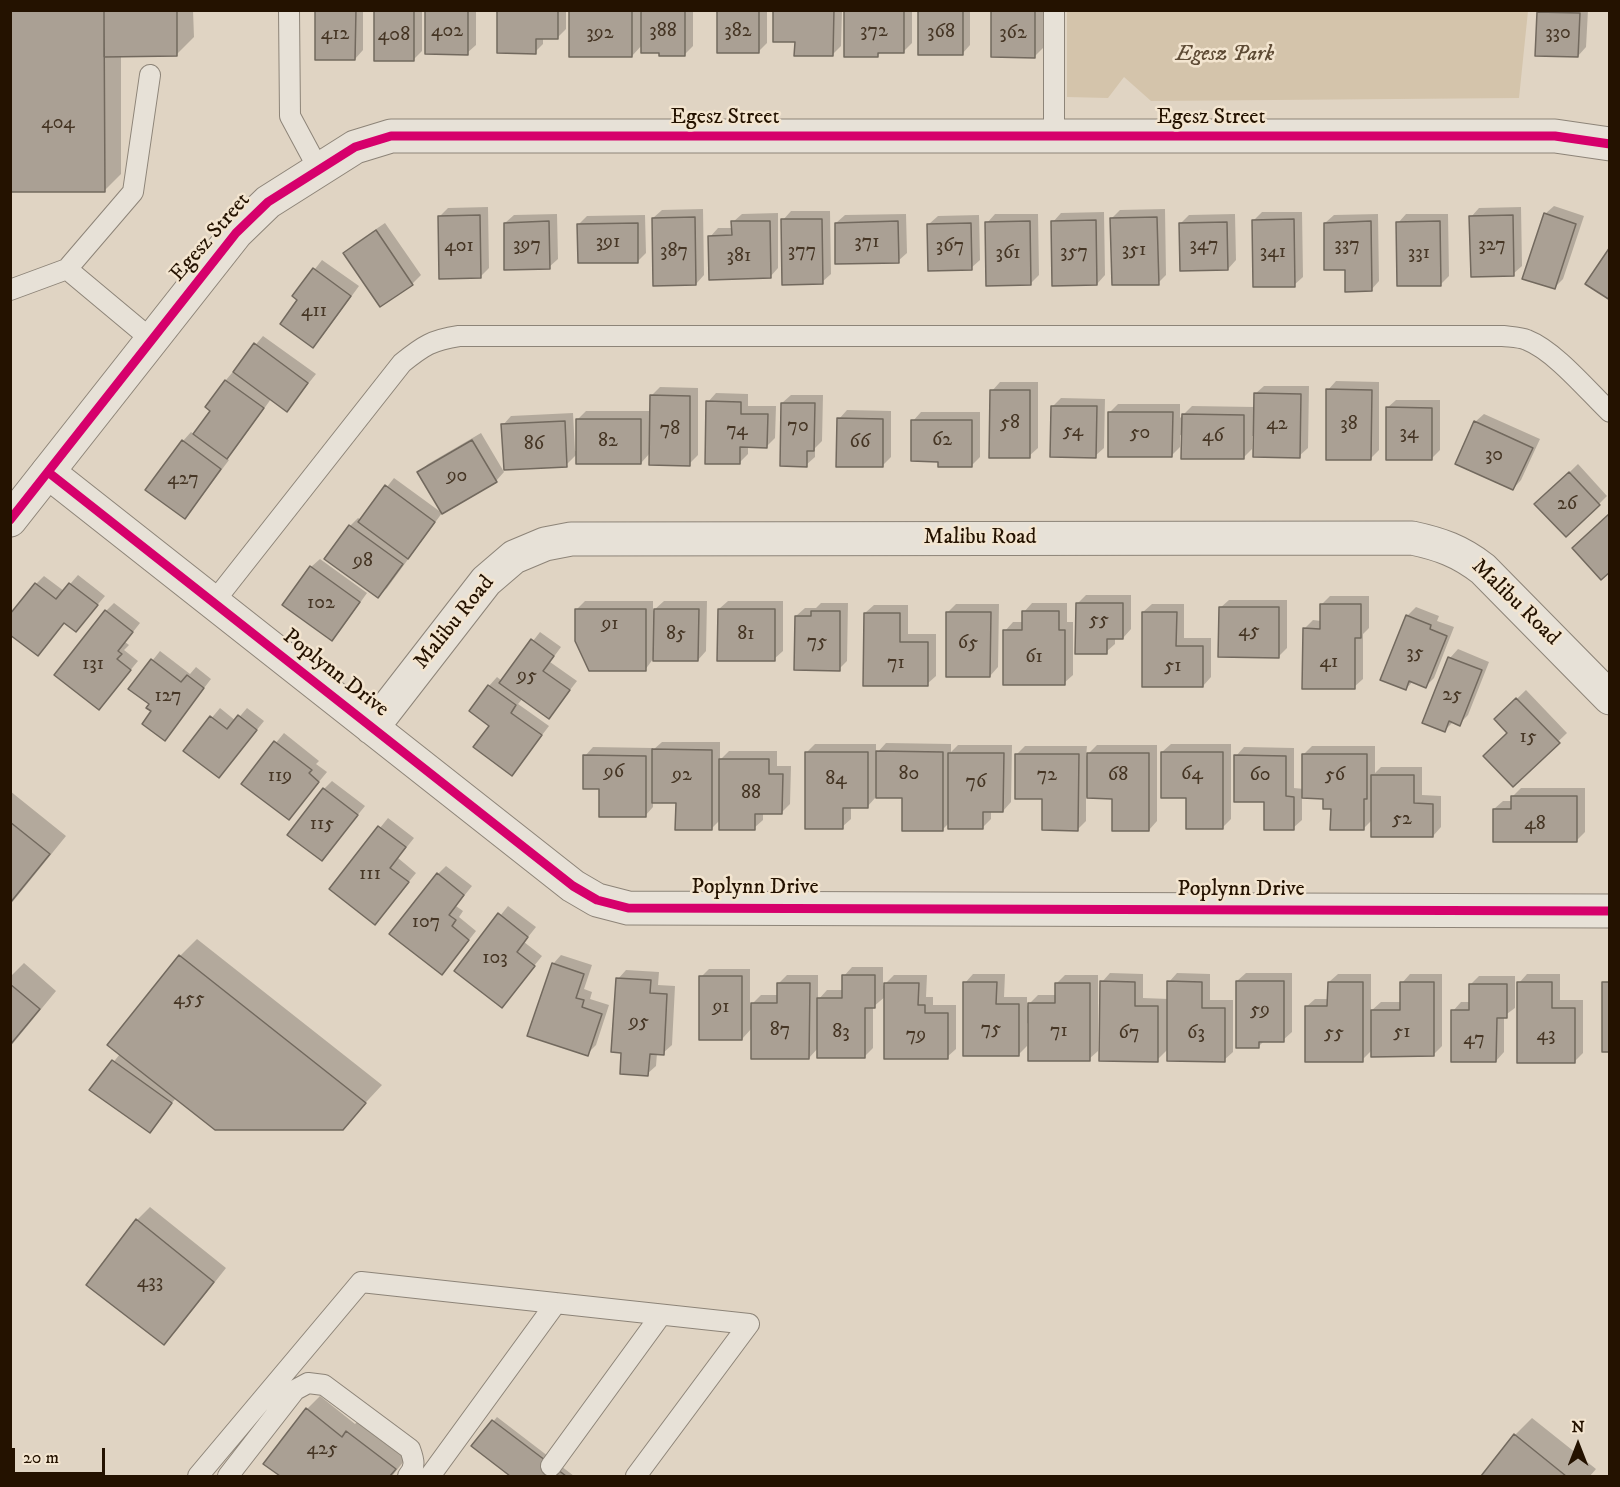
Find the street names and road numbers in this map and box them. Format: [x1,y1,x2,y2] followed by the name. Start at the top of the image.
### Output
[670,105,780,131] street label: Egesz Street
[1156,105,1266,131] street label: Egesz Street
[165,188,257,288] street label: Egesz Street
[924,525,1036,551] street label: Malibu Road
[1465,554,1565,652] street label: Malibu Road
[409,571,501,675] street label: Malibu Road
[277,624,393,724] street label: Poplynn Drive
[691,875,819,901] street label: Poplynn Drive
[1177,877,1305,903] street label: Poplynn Drive

